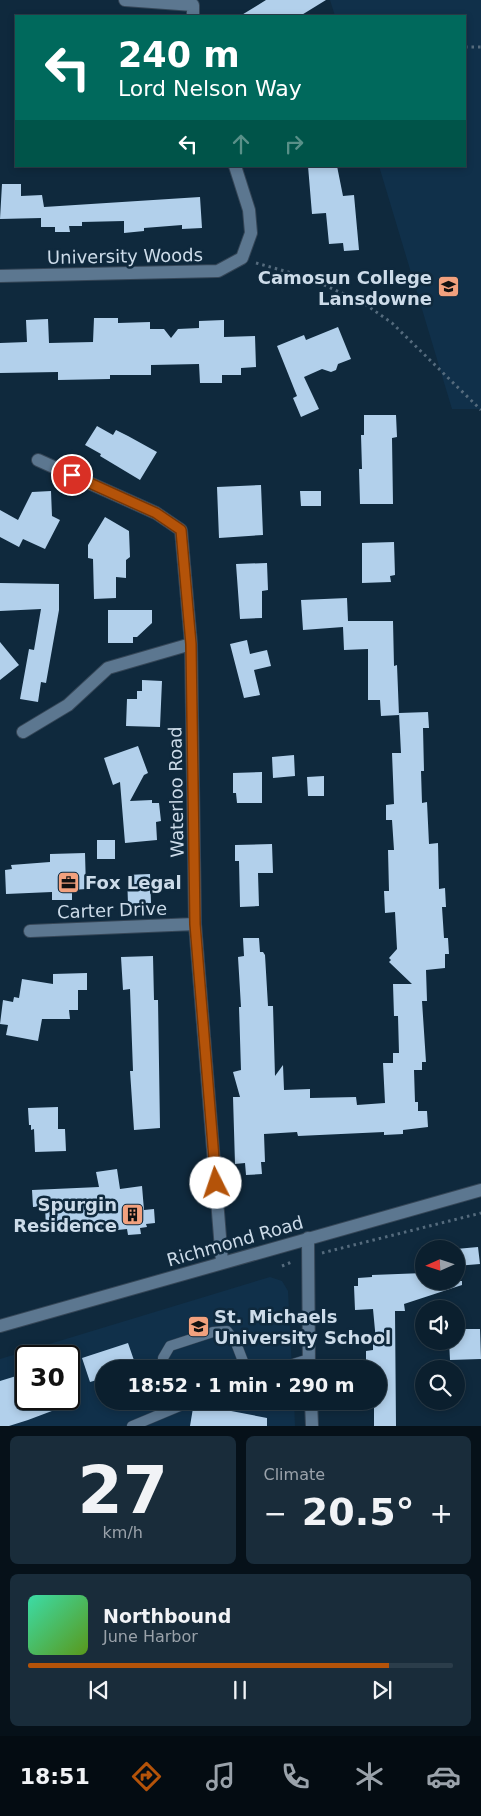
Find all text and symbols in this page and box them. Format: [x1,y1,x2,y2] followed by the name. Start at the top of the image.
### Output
[35,35,100,100] icon: left
[118,35,240,75] text: 240 m
[118,76,302,101] text: Lord Nelson Way
[174,130,202,158] icon: left
[227,130,255,158] icon: ahead
[280,130,308,158] icon: right
[47,244,203,268] street label: University Woods
[258,267,432,309] place label: Camosun College Lansdowne
[436,275,460,299] school or university icon: Camosun College Lansdowne
[51,454,93,496] pin
[58,461,86,489] icon: arrive
[164,726,188,858] street label: Waterloo Road
[57,870,81,894] office icon: Fox Legal
[85,872,182,893] place label: Fox Legal
[57,898,167,922] street label: Carter Drive
[189,1156,241,1208] position arrow
[13,1194,117,1236] place label: Spurgin Residence
[121,1202,145,1226] building icon: Spurgin Residence
[164,1211,306,1271] street label: Richmond Road
[415,1240,465,1290] north arrow
[415,1240,465,1410] map controls
[415,1300,465,1350] button: sound
[214,1306,391,1348] place label: St. Michaels University School
[186,1314,210,1338] school or university icon: St. Michaels University School
[15,1345,80,1410] speed limit sign: 30
[415,1360,465,1410] button: search
[127,1374,355,1396] text: 18:52 · 1 min · 290 m
[78,1453,168,1528] text: 27
[264,1465,325,1484] text: Climate
[302,1490,415,1534] text: 20.5°
[264,1497,287,1530] text: −
[430,1497,453,1530] text: +
[103,1523,143,1542] text: km/h
[103,1605,231,1627] text: Northbound
[103,1627,198,1646] text: June Harbor
[85,1676,113,1704] icon: previous
[226,1676,254,1704] icon: pause
[368,1676,396,1704] icon: next
[129,1759,164,1794] icon: directions
[203,1759,238,1794] icon: music
[278,1759,313,1794] icon: phone
[352,1759,387,1794] icon: climate
[426,1759,461,1794] icon: car
[20,1764,90,1789] text: 18:51

